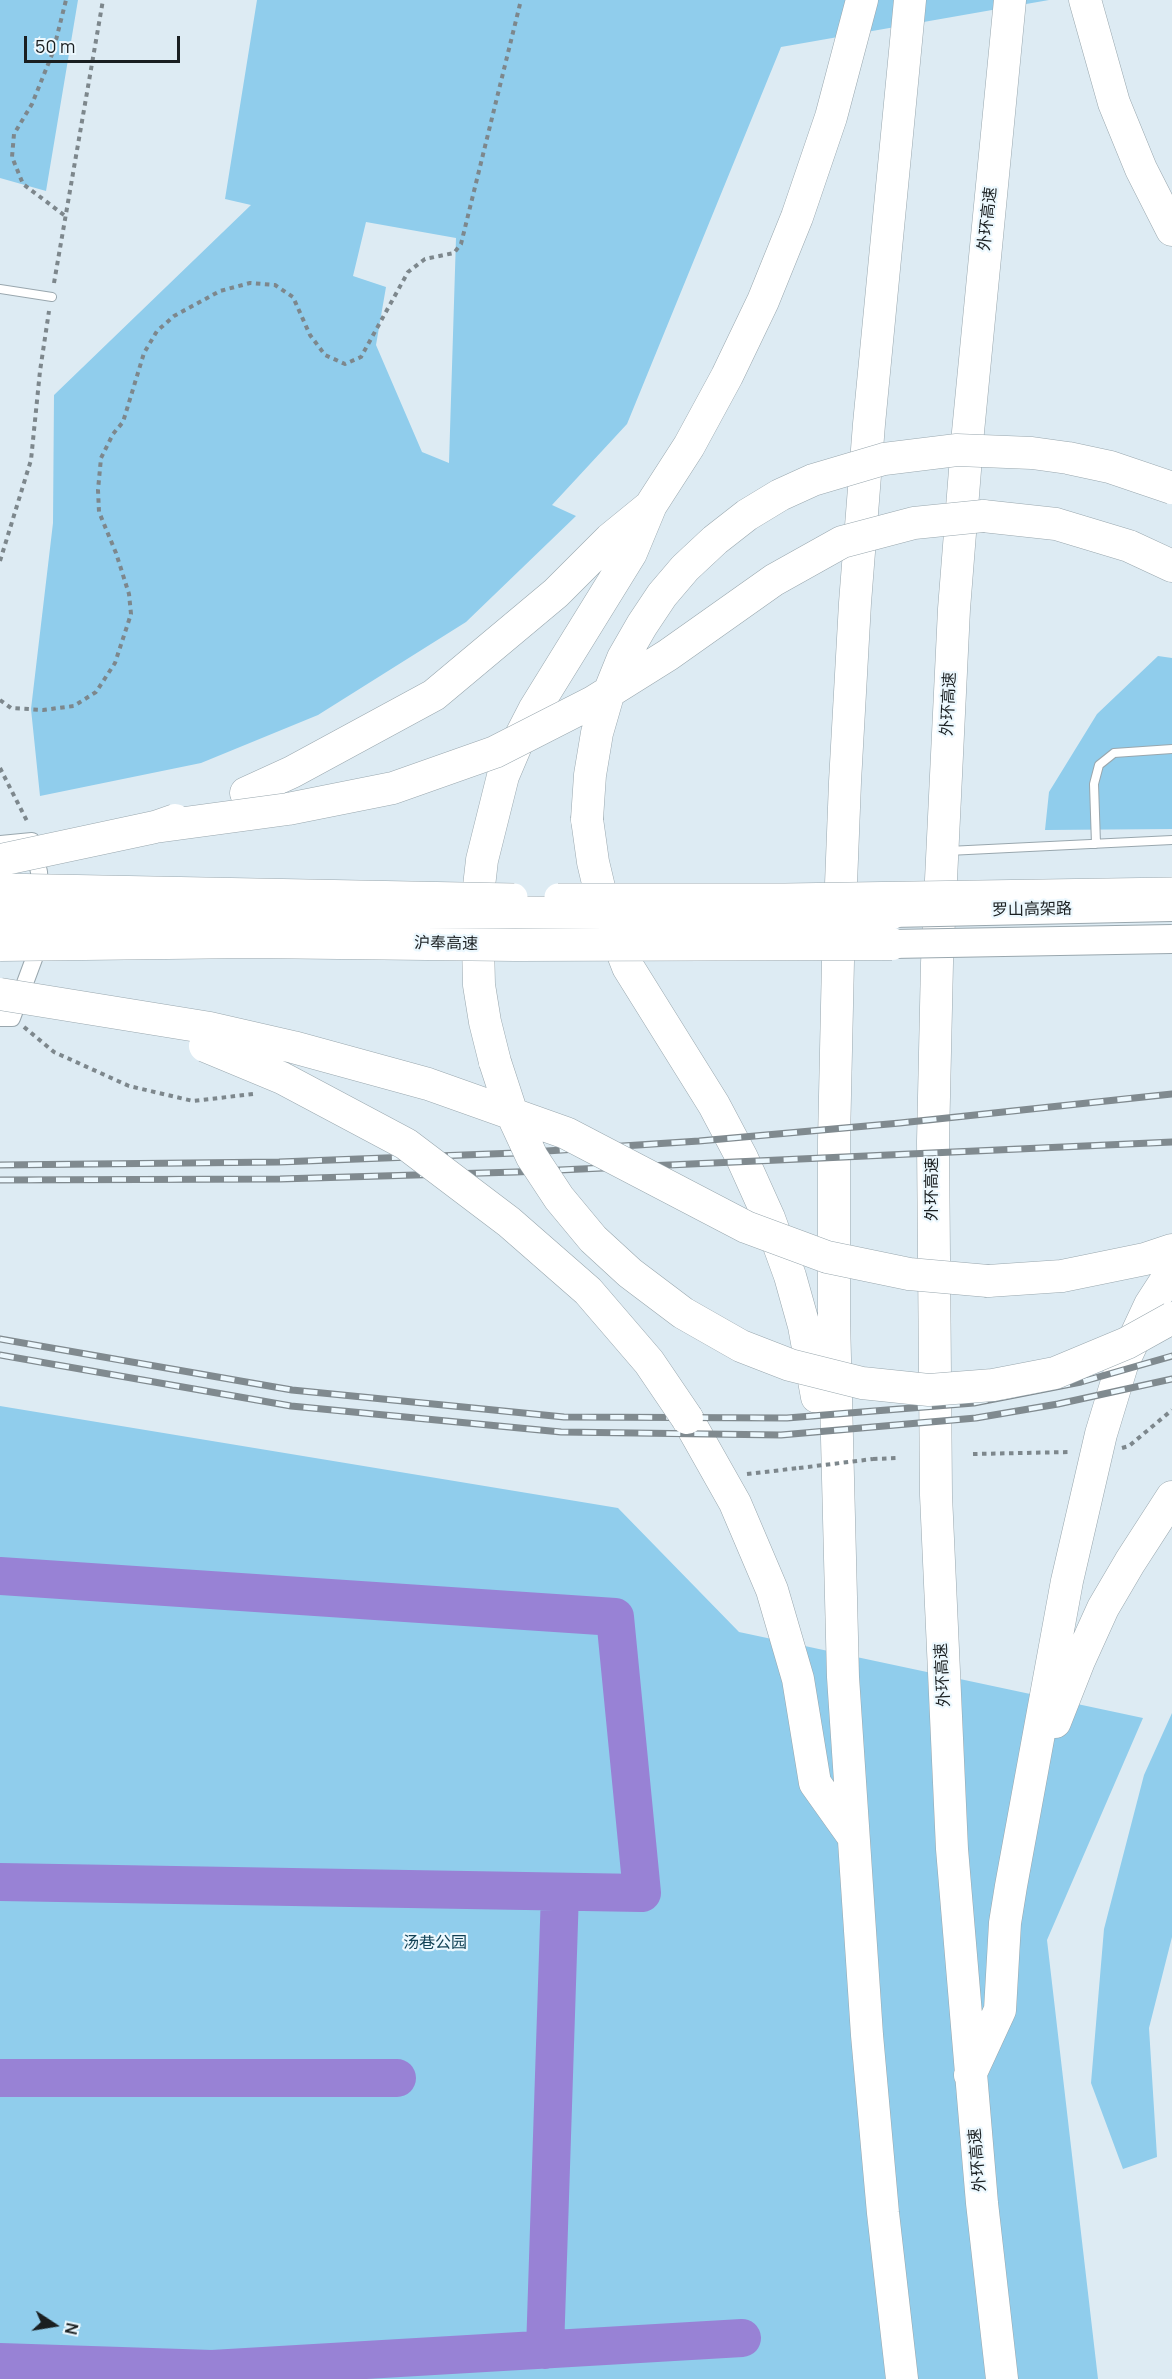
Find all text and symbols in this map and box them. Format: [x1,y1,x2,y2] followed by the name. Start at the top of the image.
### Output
[27,24,183,62] scale bar
[35,34,75,58] text: 50 m
[975,186,1001,252] street label: 外环高速
[938,672,960,736] street label: 外环高速
[992,900,1072,920] street label: 罗山高架路
[414,934,478,954] street label: 沪奉高速
[923,1157,943,1221] street label: 外环高速
[932,1643,954,1707] street label: 外环高速
[403,1934,467,1954] park label: 汤巷公园
[966,2127,990,2193] street label: 外环高速
[24,2295,84,2355] north arrow
[60,2321,84,2337] text: N

